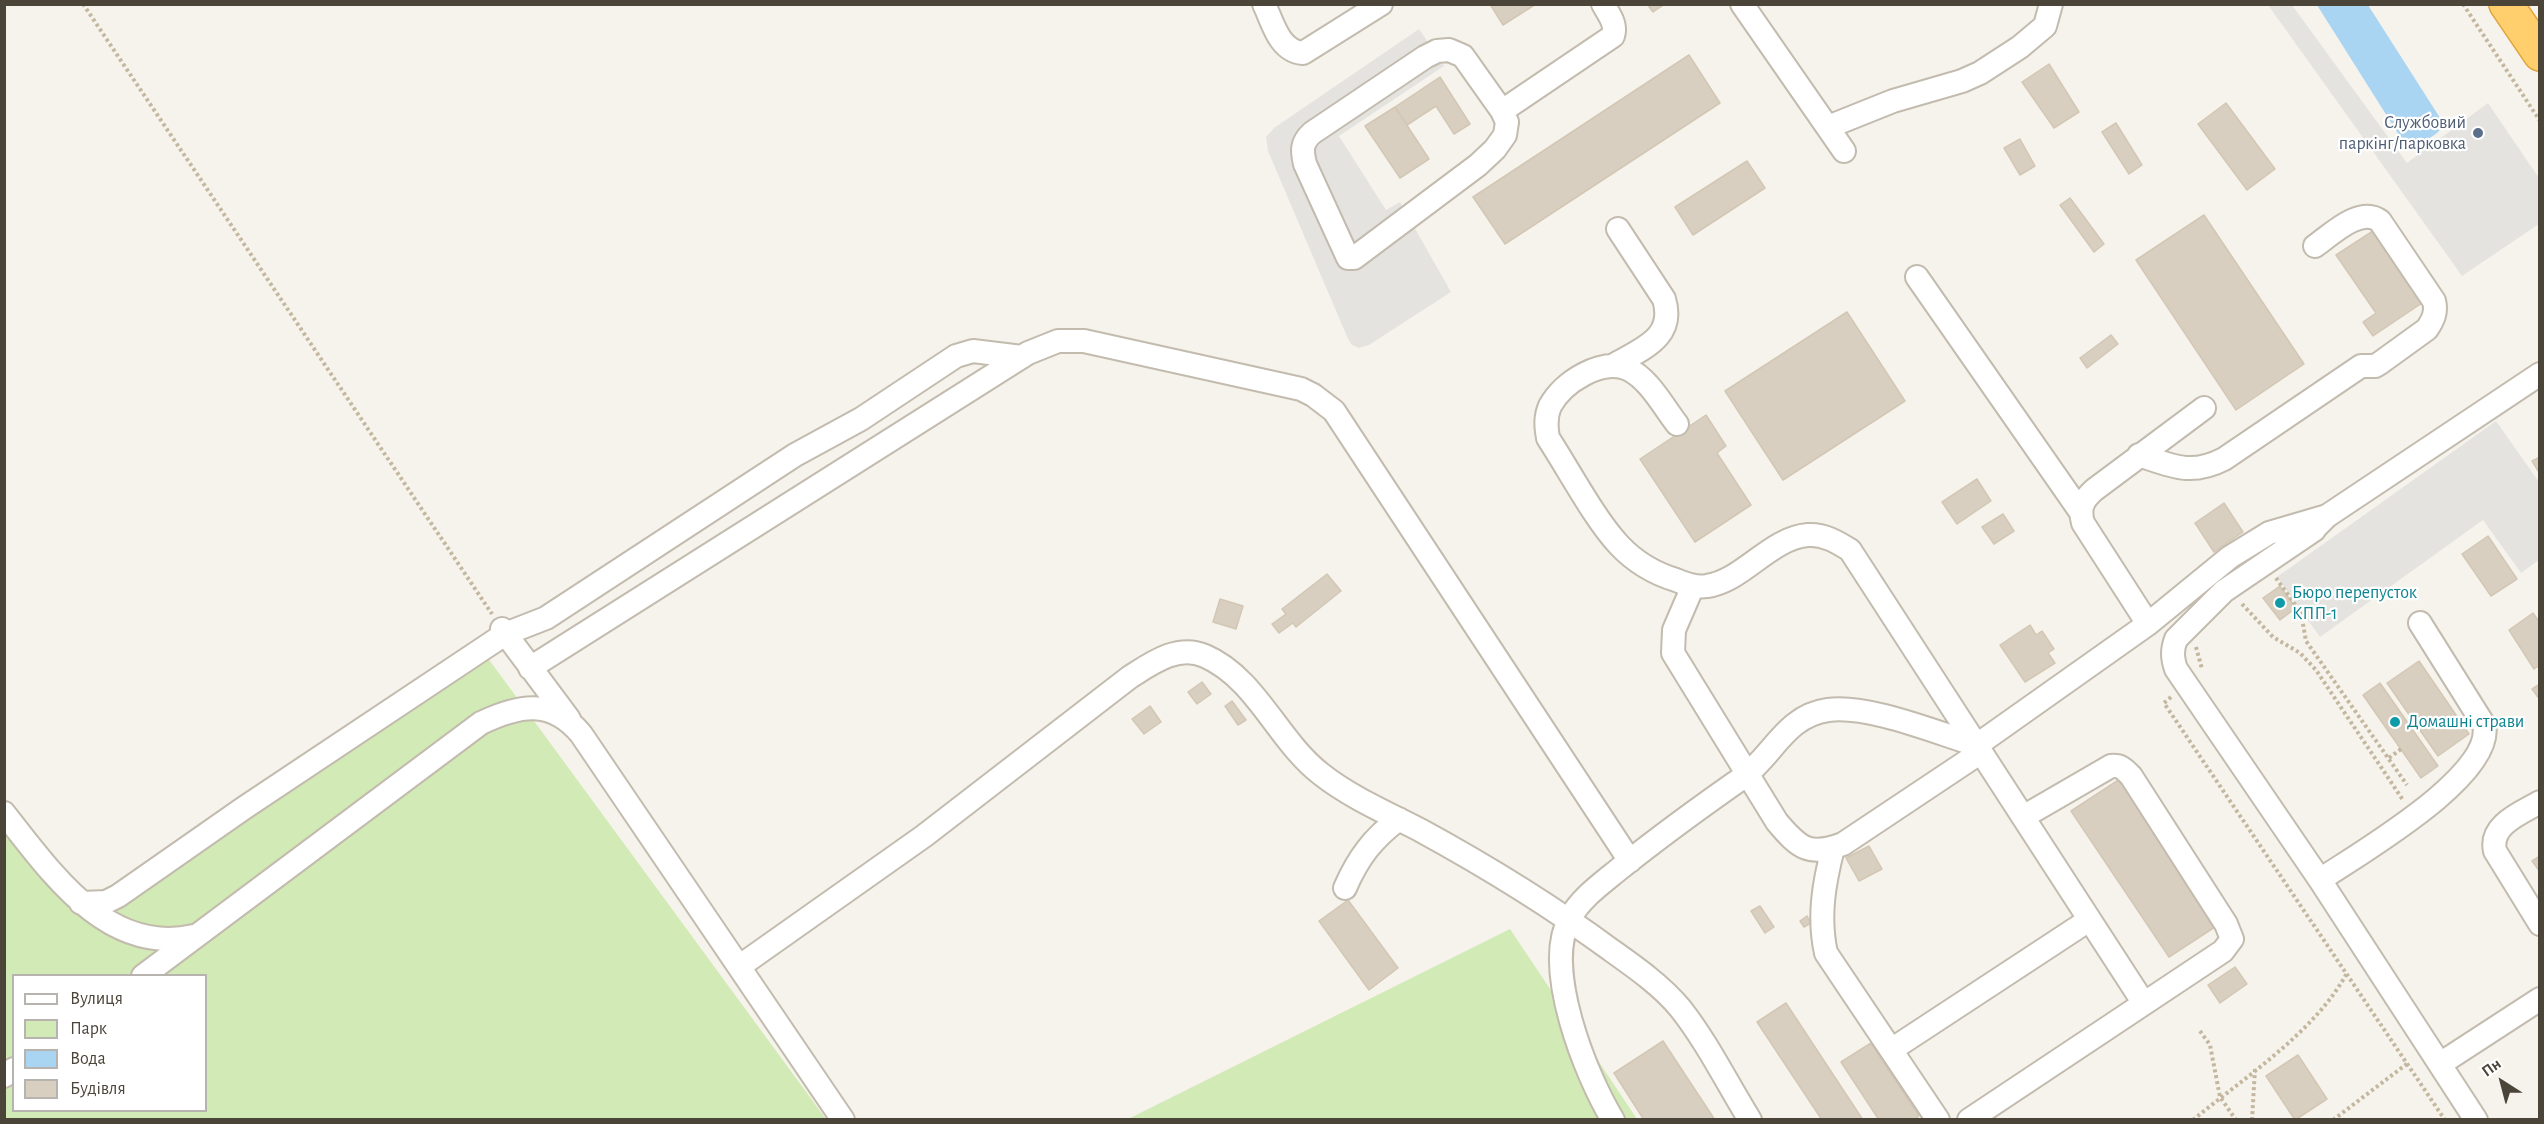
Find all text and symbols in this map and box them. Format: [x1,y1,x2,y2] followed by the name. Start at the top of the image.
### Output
[2339,112,2466,154] place label: Службовий паркінг/парковка
[2471,126,2485,140] marker: Службовий паркінг/парковка
[2292,582,2417,624] place label: Бюро перепусток КПП-1
[2273,596,2287,610] marker: Бюро перепусток КПП-1
[2407,711,2524,733] place label: Домашні страви
[2388,715,2402,729] marker: Домашні страви
[12,974,207,1112] legend
[70,990,123,1008] text: Вулиця
[70,1020,107,1038] text: Парк
[70,1050,106,1068] text: Вода
[2472,1052,2532,1112] north arrow
[2479,1055,2504,1080] text: Пн
[70,1080,126,1098] text: Будівля

